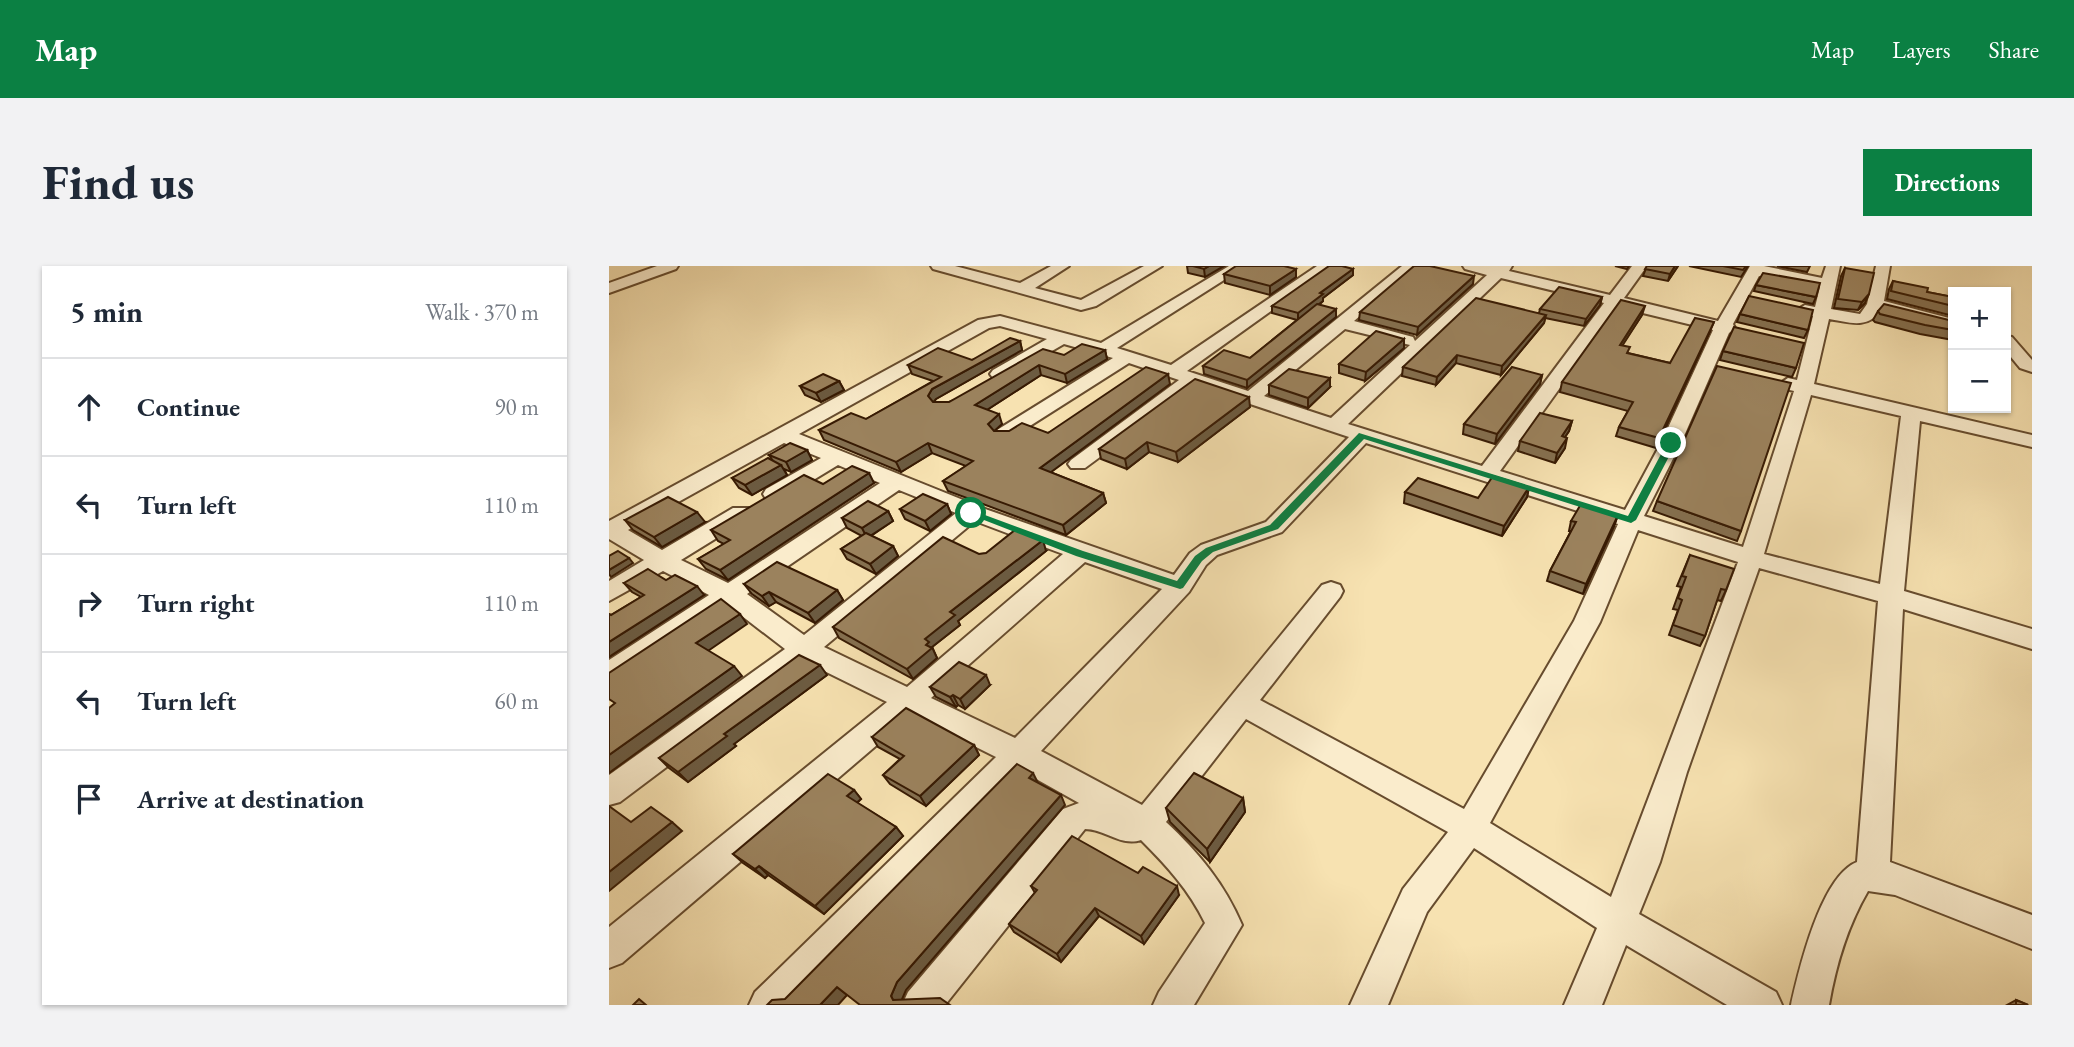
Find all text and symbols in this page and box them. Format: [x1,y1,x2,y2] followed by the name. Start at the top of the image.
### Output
[35,28,97,71] text: Map
[1811,34,1854,65] text: Map
[1892,34,1951,65] text: Layers
[1989,34,2039,65] text: Share
[1863,149,2032,216] button: Directions
[42,150,194,214] text: Find us
[1948,287,2011,413] map controls
[1948,287,2011,350] button: +
[70,292,143,331] text: 5 min
[425,297,539,327] text: Walk · 370 m
[1948,350,2011,413] button: −
[70,388,108,426] icon: ahead
[137,390,240,424] text: Continue
[494,392,539,422] text: 90 m
[1655,427,1686,458] route end
[70,486,108,524] icon: left
[137,488,236,522] text: Turn left
[483,490,539,520] text: 110 m
[955,497,986,528] route start
[70,584,108,622] icon: right
[137,586,255,620] text: Turn right
[483,588,539,618] text: 110 m
[70,682,108,720] icon: left
[137,684,236,718] text: Turn left
[494,686,539,716] text: 60 m
[70,780,108,818] icon: arrive
[137,782,364,816] text: Arrive at destination

